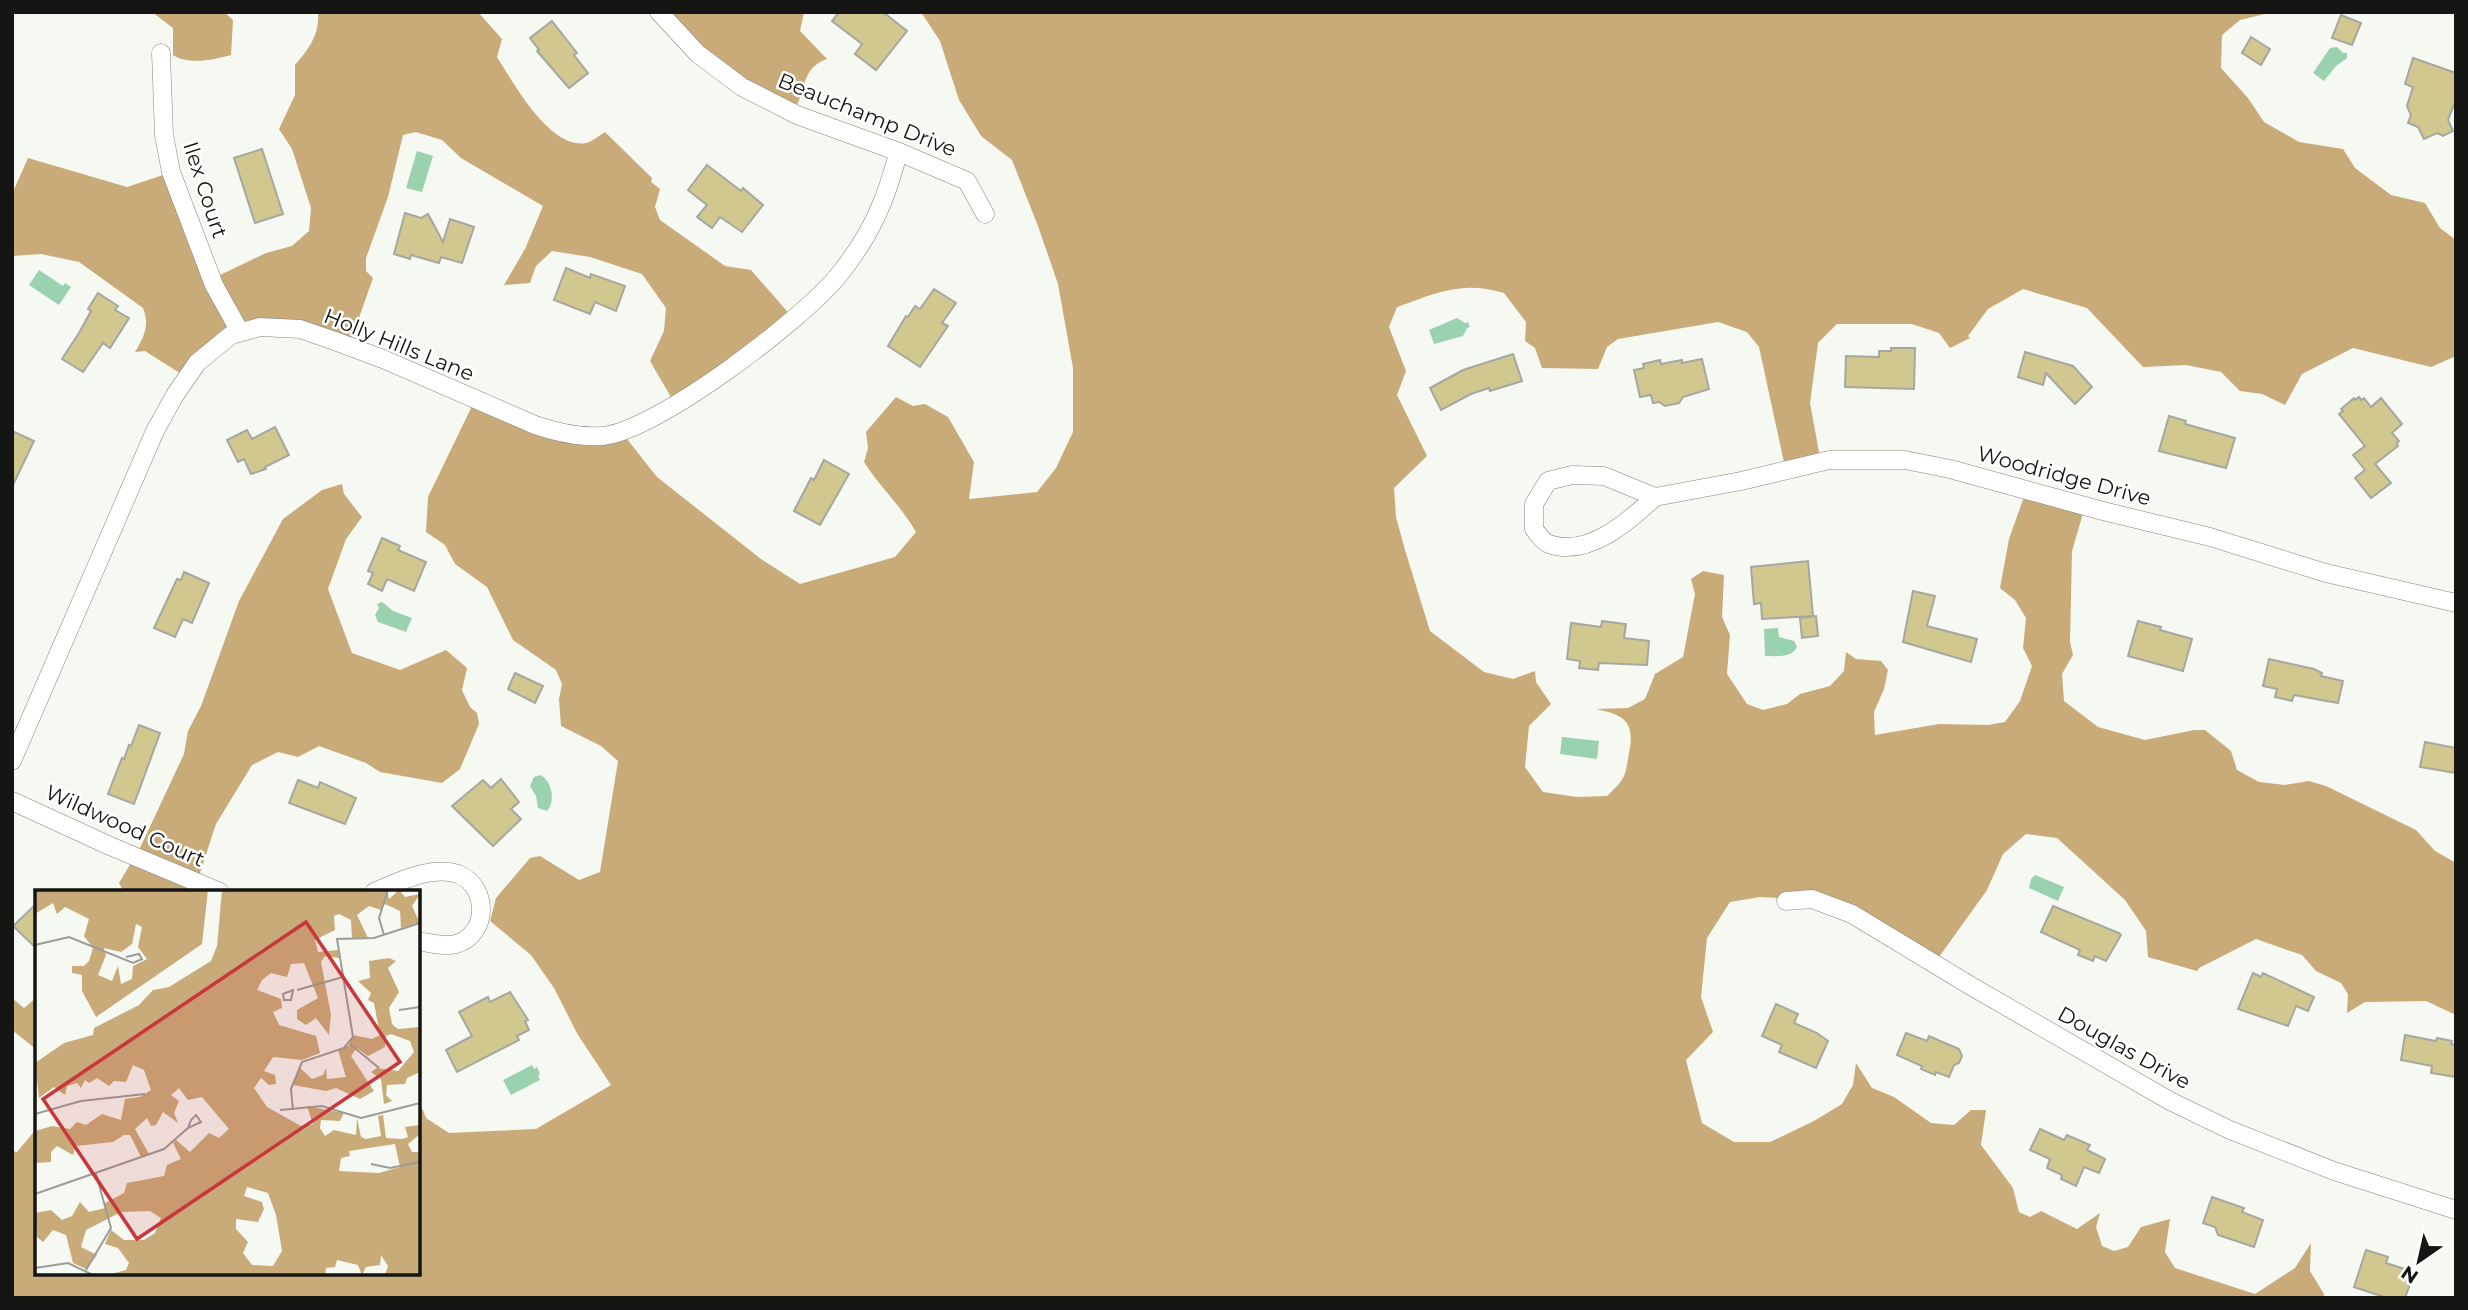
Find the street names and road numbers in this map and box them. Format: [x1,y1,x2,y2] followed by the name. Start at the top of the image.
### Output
[774,67,960,162] street label: Beauchamp Drive
[178,138,233,241] street label: Ilex Court
[320,303,478,386] street label: Holly Hills Lane
[1975,440,2154,511] street label: Woodridge Drive
[42,779,209,872] street label: Wildwood Court
[2054,1001,2195,1094] street label: Douglas Drive

